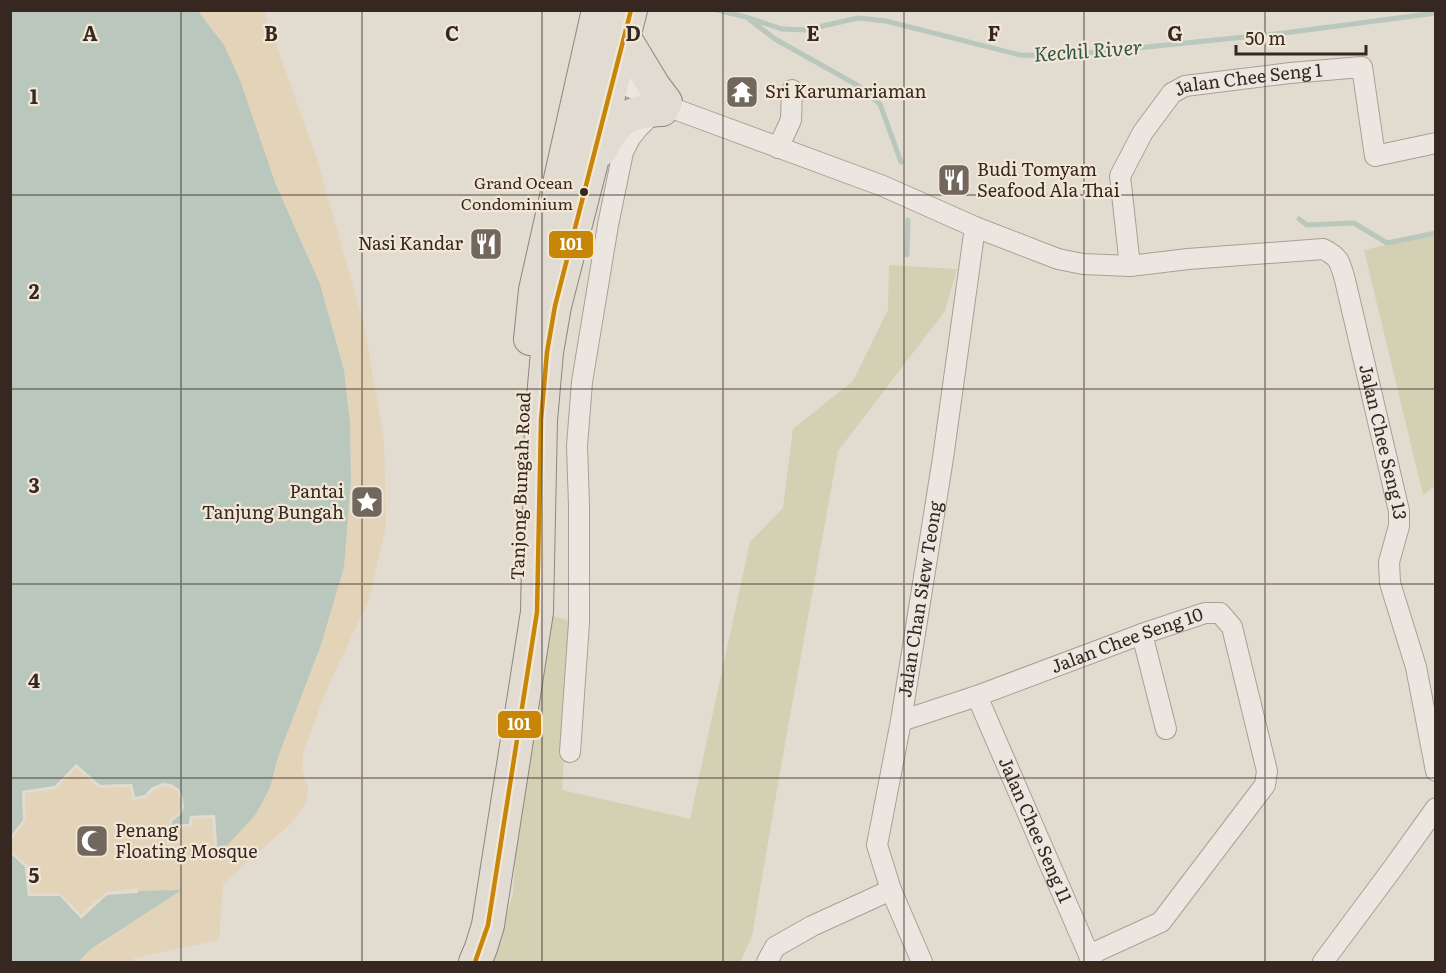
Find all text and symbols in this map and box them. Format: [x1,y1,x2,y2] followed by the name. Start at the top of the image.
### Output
[82,17,98,47] text: A
[264,17,278,47] text: B
[445,17,459,47] text: C
[625,17,641,47] text: D
[806,17,820,47] text: E
[988,17,1001,47] text: F
[1167,17,1183,47] text: G
[1236,18,1366,56] scale bar
[1245,24,1286,51] text: 50 m
[1033,30,1143,68] water label: Kechil River
[1168,55,1323,102] street label: Jalan Chee Seng 1
[724,74,760,110] temple icon: Sri Karumariaman
[765,77,927,104] place label: Sri Karumariaman
[30,80,38,110] text: 1
[977,155,1120,203] place label: Budi Tomyam Seafood Ala Thai
[936,162,972,198] restaurant icon: Budi Tomyam Seafood Ala Thai
[461,170,573,215] place label: Grand Ocean Condominium
[578,186,590,198] marker: Grand Ocean Condominium
[468,226,504,262] restaurant icon: Nasi Kandar
[358,229,463,256] place label: Nasi Kandar
[548,230,594,259] line badge: 101
[559,231,583,255] text: 101
[29,275,40,305] text: 2
[1353,361,1414,520] street label: Jalan Chee Seng 13
[503,391,536,581] street label: Tanjong Bungah Road
[28,469,40,499] text: 3
[202,477,344,525] place label: Pantai Tanjung Bungah
[349,484,385,520] place icon: Pantai Tanjung Bungah
[890,498,948,699] street label: Jalan Chan Siew Teong
[1047,600,1206,679] street label: Jalan Chee Seng 10
[28,664,40,694] text: 4
[497,710,542,739] line badge: 101
[507,711,531,735] text: 101
[993,752,1080,907] street label: Jalan Chee Seng 11
[115,816,258,864] place label: Penang Floating Mosque
[74,823,110,859] mosque icon: Penang Floating Mosque
[29,859,40,889] text: 5

